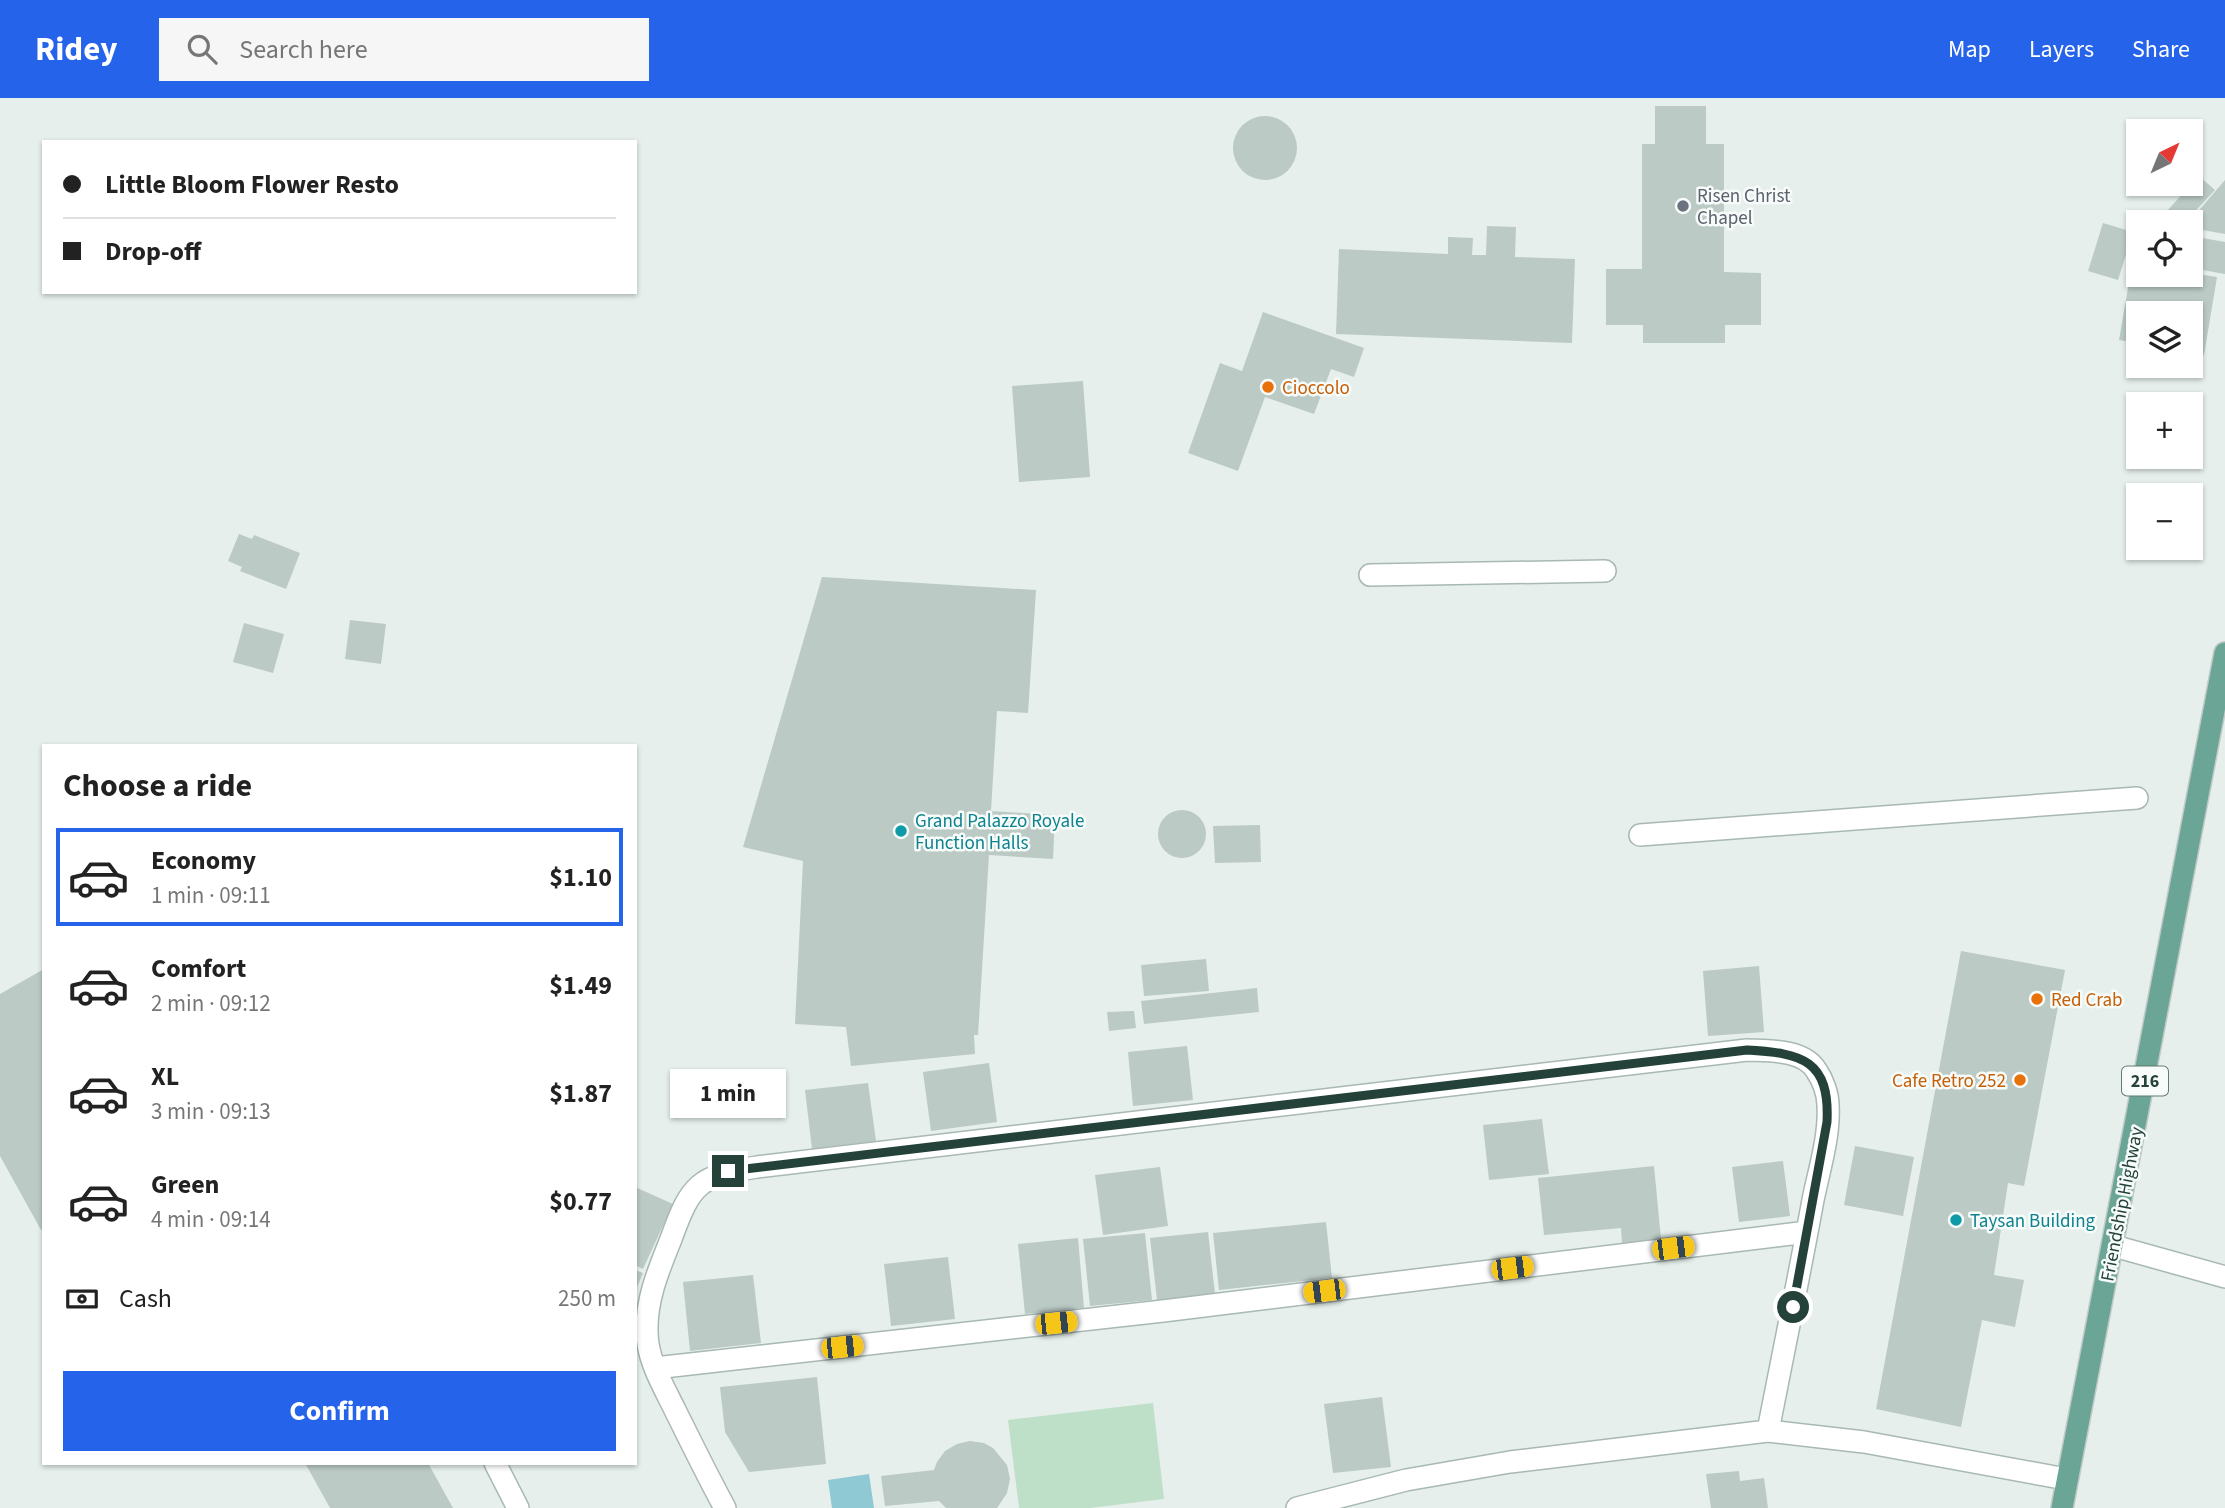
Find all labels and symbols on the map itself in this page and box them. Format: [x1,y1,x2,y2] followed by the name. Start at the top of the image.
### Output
[2126,119,2203,196] north arrow
[1697,183,1791,232] place label: Risen Christ Chapel
[1675,198,1691,214] marker: Risen Christ Chapel
[1282,375,1350,402] place label: Cioccolo
[1260,379,1276,395] marker: Cioccolo
[915,808,1084,857] place label: Grand Palazzo Royale Function Halls
[893,823,909,839] marker: Grand Palazzo Royale Function Halls
[2051,987,2122,1014] place label: Red Crab
[2029,991,2045,1007] marker: Red Crab
[2122,1066,2168,1096] road number: 216
[1892,1068,2006,1095] place label: Cafe Retro 252
[670,1070,786,1118] callout: 1 min
[2012,1072,2028,1088] marker: Cafe Retro 252
[2094,1125,2151,1284] street label: Friendship Highway
[712,1155,744,1187] route end
[1970,1208,2096,1235] place label: Taysan Building
[1948,1212,1964,1228] marker: Taysan Building
[1651,1235,1696,1261] car
[1490,1255,1535,1281] car
[1302,1278,1347,1304] car
[1777,1291,1809,1323] route start
[1035,1310,1078,1336] car
[821,1334,864,1360] car

